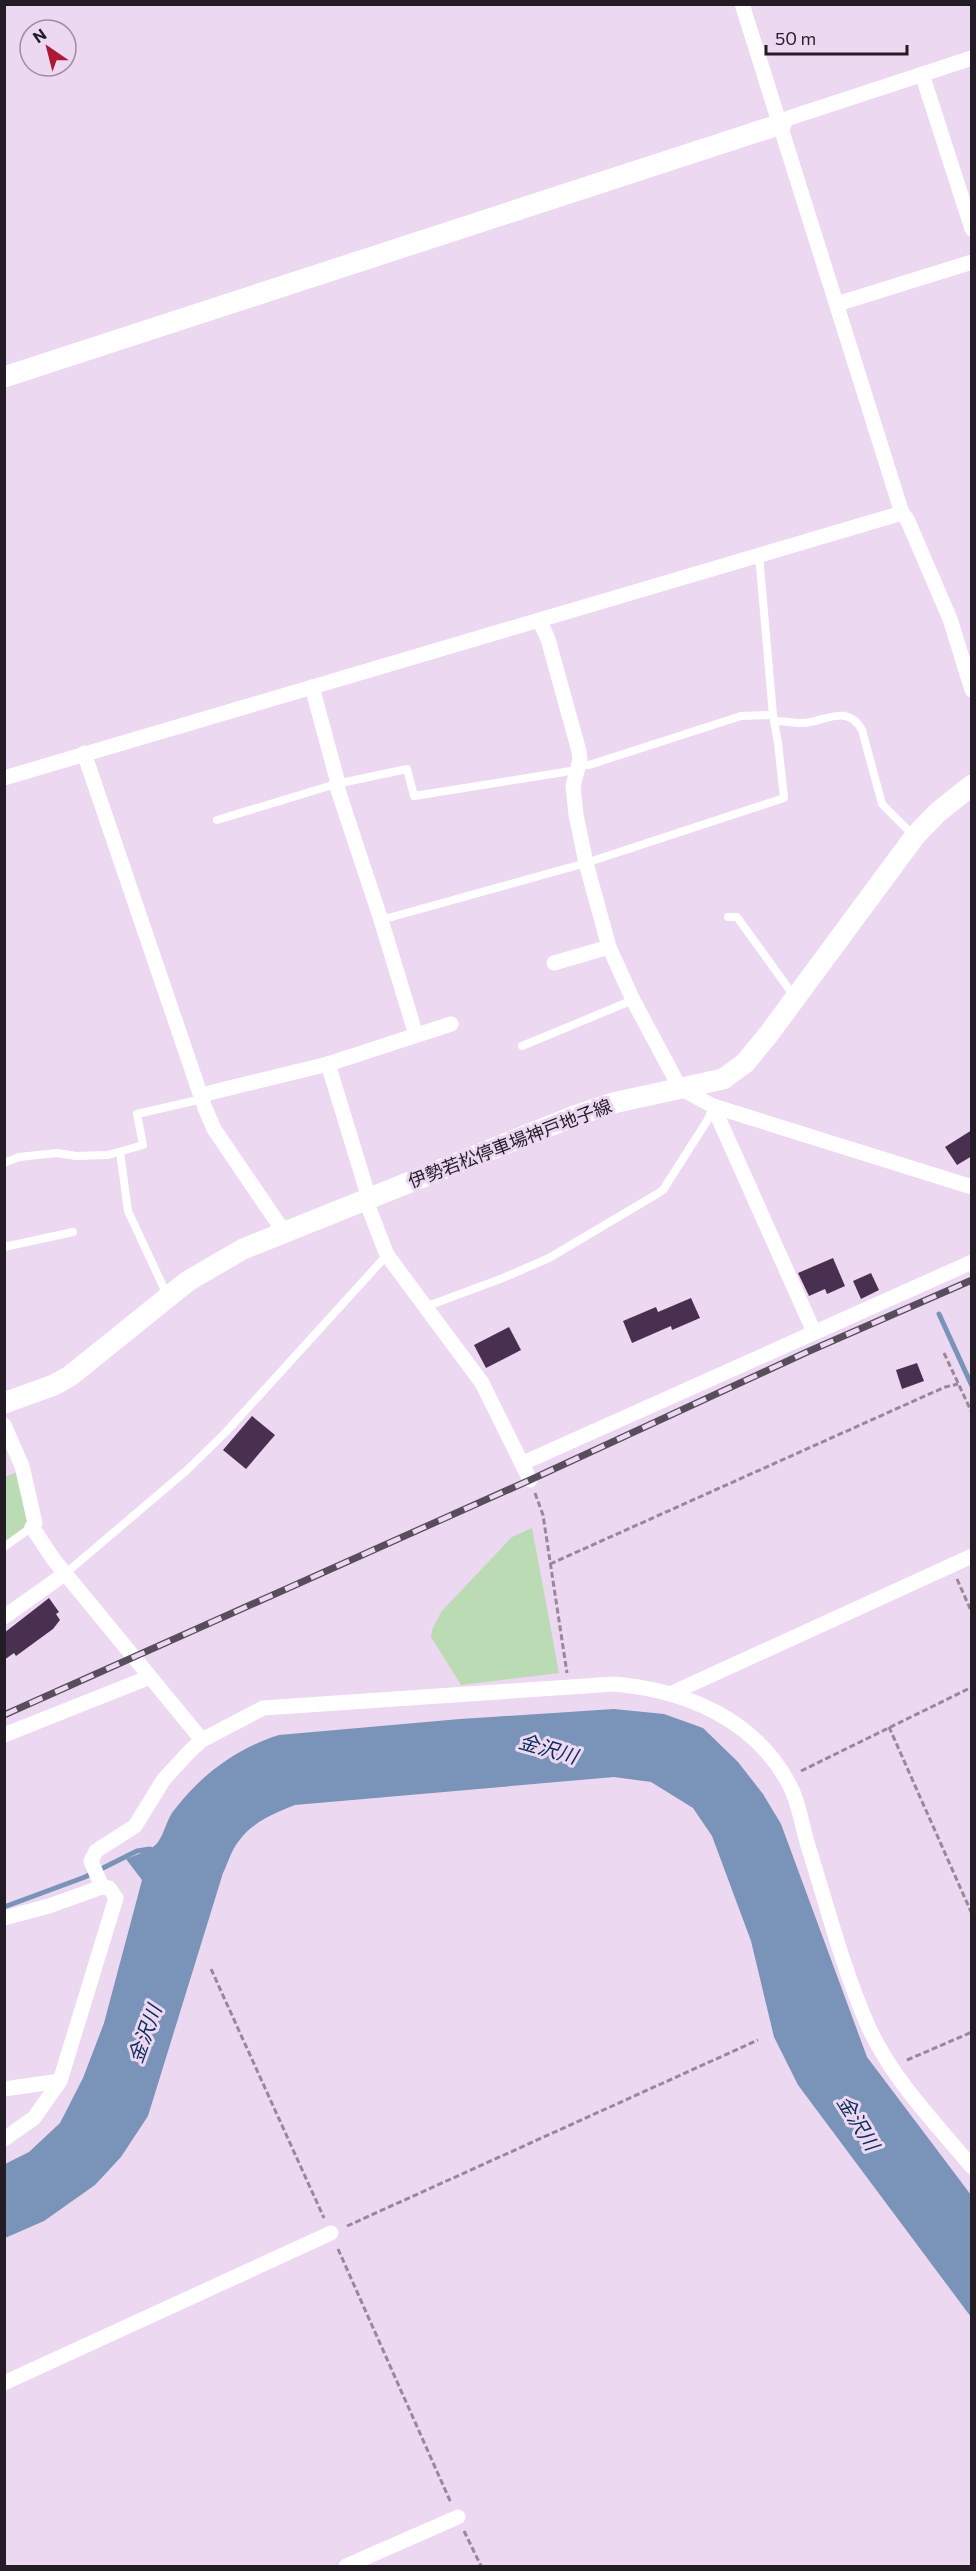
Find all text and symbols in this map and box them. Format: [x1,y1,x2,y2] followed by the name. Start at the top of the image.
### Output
[18,18,78,78] north arrow
[766,18,907,56] scale bar
[29,24,49,47] text: N
[775,27,816,49] text: 50 m
[405,1094,614,1192] street label: 伊勢若松停車場神戸地子線
[516,1728,582,1768] water label: 金沢川
[123,1999,166,2066] water label: 金沢川
[833,2091,886,2156] water label: 金沢川

